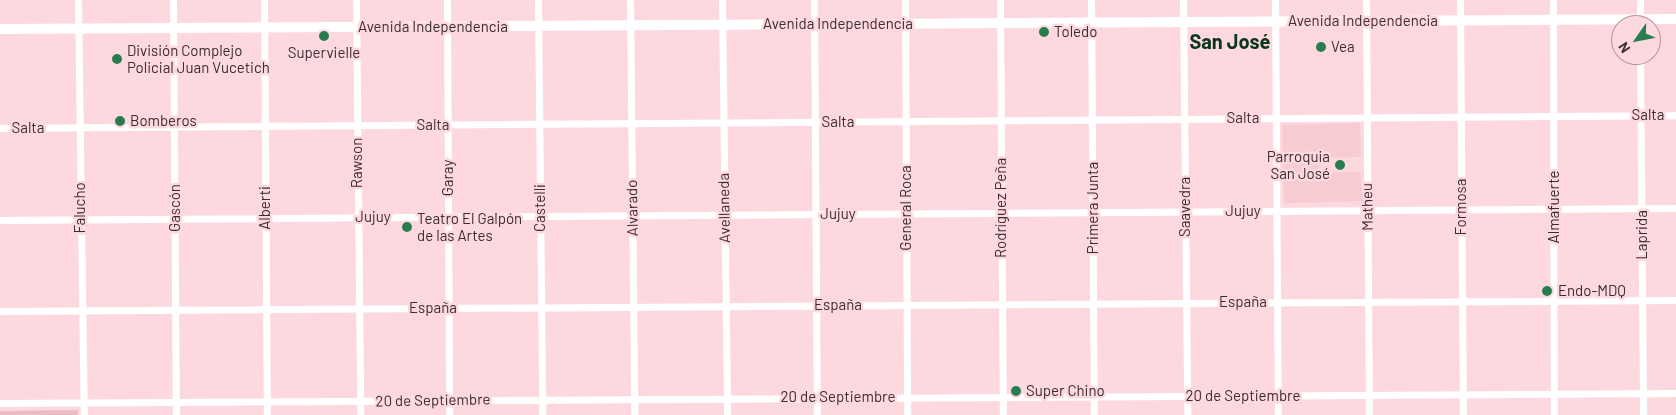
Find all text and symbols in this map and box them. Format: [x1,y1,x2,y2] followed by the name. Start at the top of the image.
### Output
[1288,12,1438,30] street label: Avenida Independencia
[763,15,913,33] street label: Avenida Independencia
[1611,15,1661,65] north arrow
[358,18,508,36] street label: Avenida Independencia
[1054,23,1097,41] place label: Toledo
[1038,26,1050,38] marker: Toledo
[1190,29,1270,53] district label: San José
[318,30,330,42] marker: Supervielle
[1331,38,1355,56] place label: Vea
[1614,39,1634,56] text: N
[127,41,270,76] place label: División Complejo Policial Juan Vucetich
[1315,41,1327,53] marker: Vea
[288,44,360,62] place label: Supervielle
[111,53,123,65] marker: División Complejo Policial Juan Vucetich
[1632,106,1664,124] street label: Salta
[1227,109,1259,127] street label: Salta
[130,112,197,130] place label: Bomberos
[822,113,854,131] street label: Salta
[114,115,126,127] marker: Bomberos
[417,116,449,134] street label: Salta
[12,119,44,137] street label: Salta
[348,138,366,188] street label: Rawson
[1267,147,1330,182] place label: Parroquia San José
[992,158,1010,258] street label: Rodríguez Peña
[1334,159,1346,171] marker: Parroquia San José
[439,160,457,196] street label: Garay
[1084,162,1102,254] street label: Primera Junta
[897,165,915,251] street label: General Roca
[1545,171,1563,243] street label: Almafuerte
[714,173,734,243] street label: Avellaneda
[1176,177,1194,237] street label: Saavedra
[1452,179,1470,235] street label: Formosa
[623,180,641,236] street label: Alvarado
[71,182,89,234] street label: Falucho
[1358,183,1376,231] street label: Matheu
[166,184,184,232] street label: Gascón
[531,184,549,232] street label: Castelli
[256,186,274,230] street label: Alberti
[1225,202,1261,220] street label: Jujuy
[820,205,856,223] street label: Jujuy
[355,208,391,226] street label: Jujuy
[417,209,522,244] place label: Teatro El Galpón de las Artes
[1633,210,1651,260] street label: Laprida
[401,221,413,233] marker: Teatro El Galpón de las Artes
[1558,282,1626,300] place label: Endo-MDQ
[1540,284,1554,298] marker: Endo-MDQ
[1219,293,1267,311] street label: España
[814,296,862,314] street label: España
[409,299,457,317] street label: España
[1026,382,1105,400] place label: Super Chino
[1010,385,1022,397] marker: Super Chino
[1186,387,1300,405] street label: 20 de Septiembre
[781,388,895,406] street label: 20 de Septiembre
[375,390,491,410] street label: 20 de Septiembre

